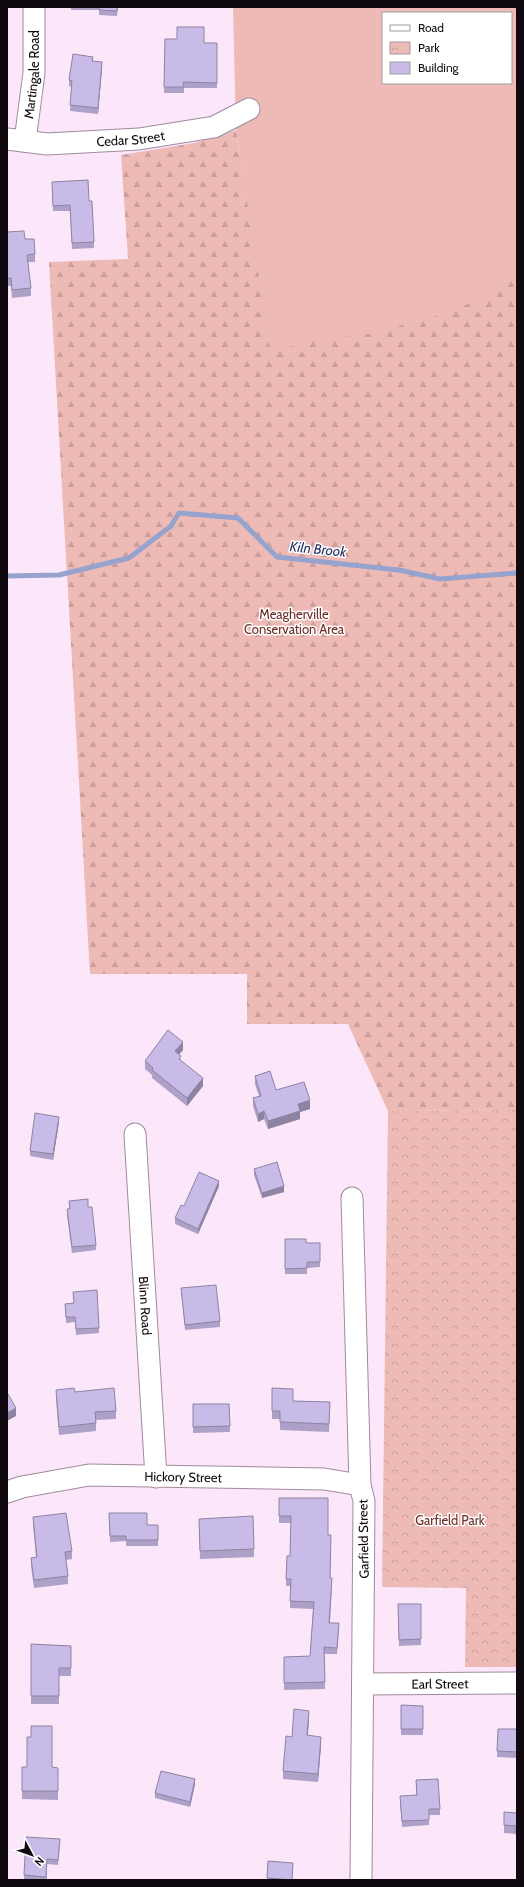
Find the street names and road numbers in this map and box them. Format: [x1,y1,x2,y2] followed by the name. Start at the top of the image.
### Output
[20,30,42,120] street label: Martingale Road
[96,127,166,149] street label: Cedar Street
[136,1276,155,1336] street label: Blinn Road
[144,1468,223,1485] street label: Hickory Street
[354,1499,372,1579] street label: Garfield Street
[411,1675,469,1692] street label: Earl Street

